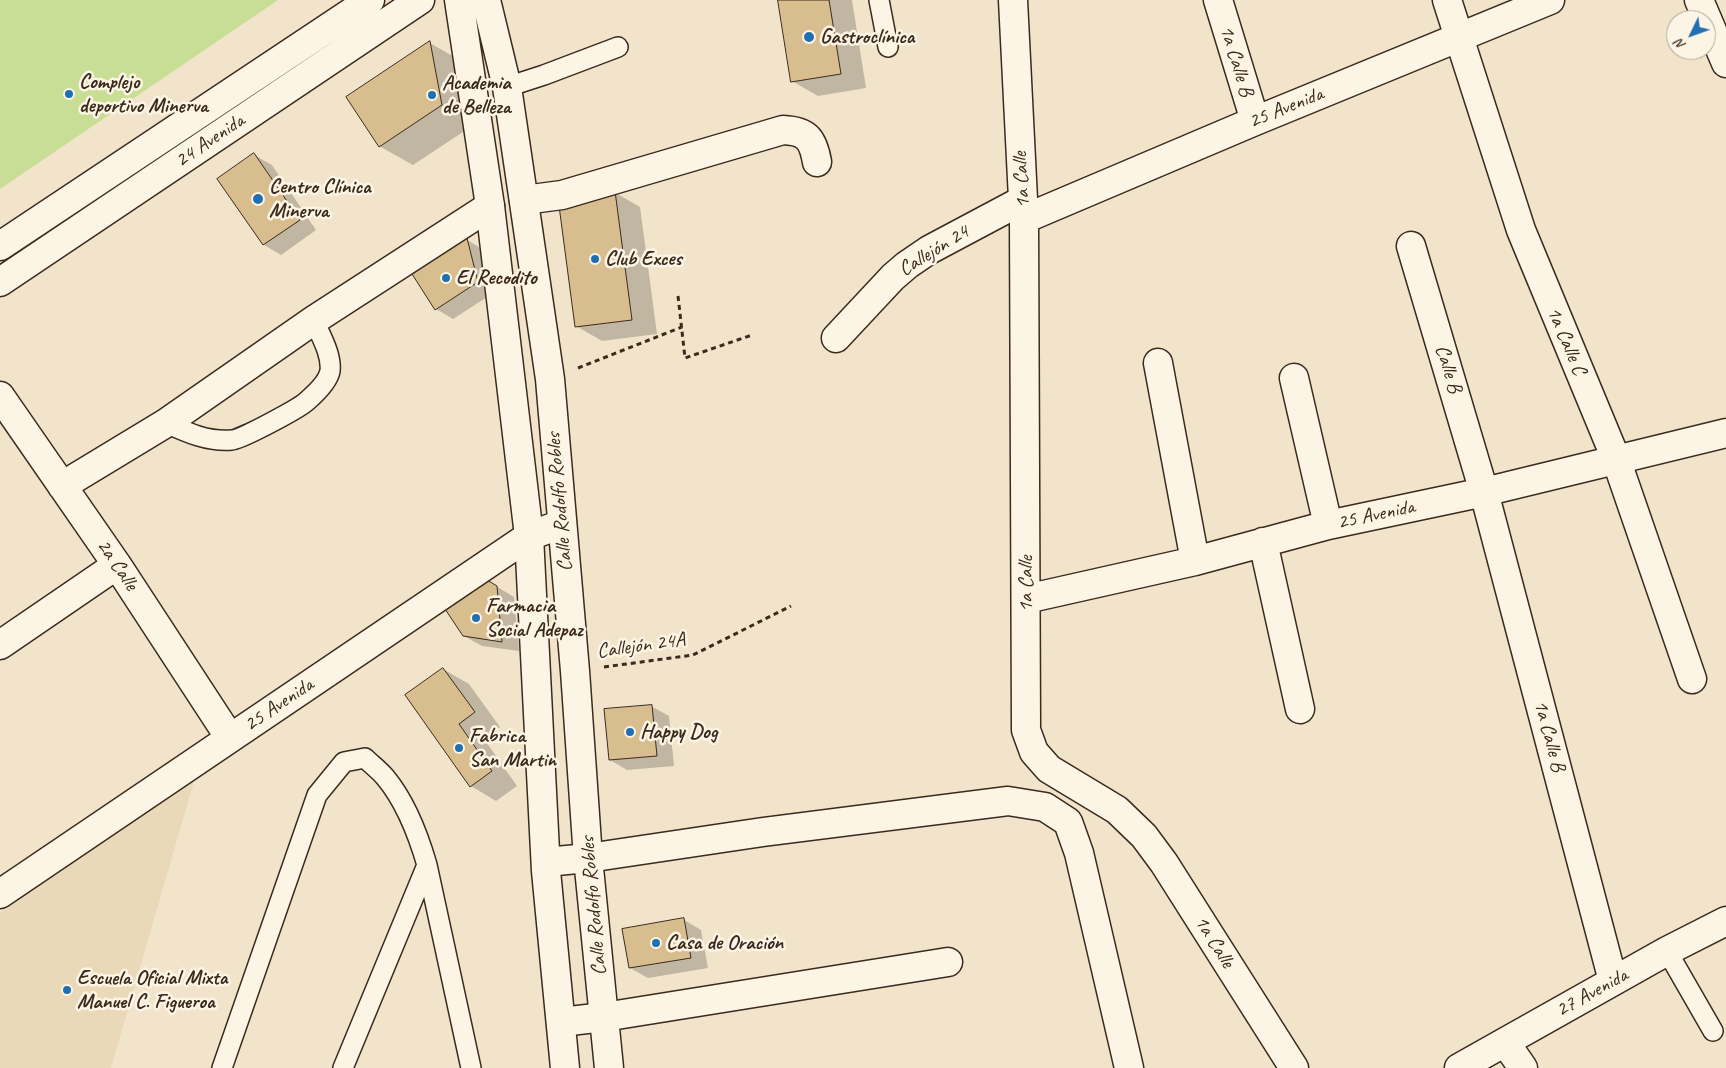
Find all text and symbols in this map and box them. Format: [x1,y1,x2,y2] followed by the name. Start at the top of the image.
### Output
[1666,10,1716,60] north arrow
[1213,23,1259,99] street label: 1a Calle B
[820,24,914,50] place label: Gastroclínica
[802,30,816,44] marker: Gastroclínica
[1671,36,1689,54] text: N
[79,69,208,119] place label: Complejo deportivo Minerva
[442,70,511,120] place label: Academia de Belleza
[1245,82,1327,134] street label: 25 Avenida
[63,88,75,100] marker: Complejo deportivo Minerva
[426,89,438,101] marker: Academia de Belleza
[170,109,250,173] street label: 24 Avenida
[1008,151,1036,209] street label: 1a Calle
[269,174,371,224] place label: Centro Clínica Minerva
[251,192,265,206] marker: Centro Clínica Minerva
[894,220,974,282] street label: Callejón 24
[605,246,682,272] place label: Club Exces
[589,253,601,265] marker: Club Exces
[456,265,537,291] place label: El Recodito
[440,272,452,284] marker: El Recodito
[1540,303,1592,379] street label: 1a Calle C
[1429,342,1467,396] street label: Calle B
[541,431,579,573] street label: Calle Rodolfo Robles
[1335,495,1417,535] street label: 25 Avenida
[91,534,143,596] street label: 2a Calle
[1013,556,1039,612] street label: 1a Calle
[486,593,583,643] place label: Farmacia Social Adepaz
[470,612,482,624] marker: Farmacia Social Adepaz
[595,627,687,665] street label: Callejón 24A
[239,673,319,737] street label: 25 Avenida
[1527,698,1571,774] street label: 1a Calle B
[640,719,717,745] place label: Happy Dog
[469,723,556,773] place label: Fabrica San Martin
[624,726,636,738] marker: Happy Dog
[453,742,465,754] marker: Fabrica San Martin
[575,835,613,977] street label: Calle Rodolfo Robles
[1188,911,1240,973] street label: 1a Calle
[666,930,783,956] place label: Casa de Oración
[650,937,662,949] marker: Casa de Oración
[1552,963,1632,1023] street label: 27 Avenida
[77,965,227,1015] place label: Escuela Oficial Mixta Manuel C. Figueroa
[61,984,73,996] marker: Escuela Oficial Mixta Manuel C. Figueroa

